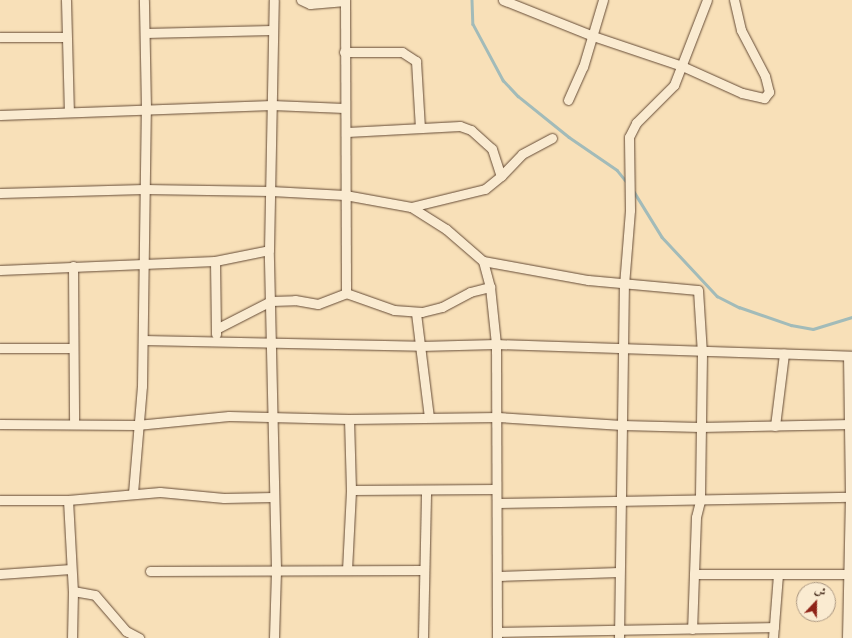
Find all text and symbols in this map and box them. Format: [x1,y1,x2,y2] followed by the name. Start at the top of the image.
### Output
[796,582,836,622] north arrow
[812,582,828,600] text: ش

